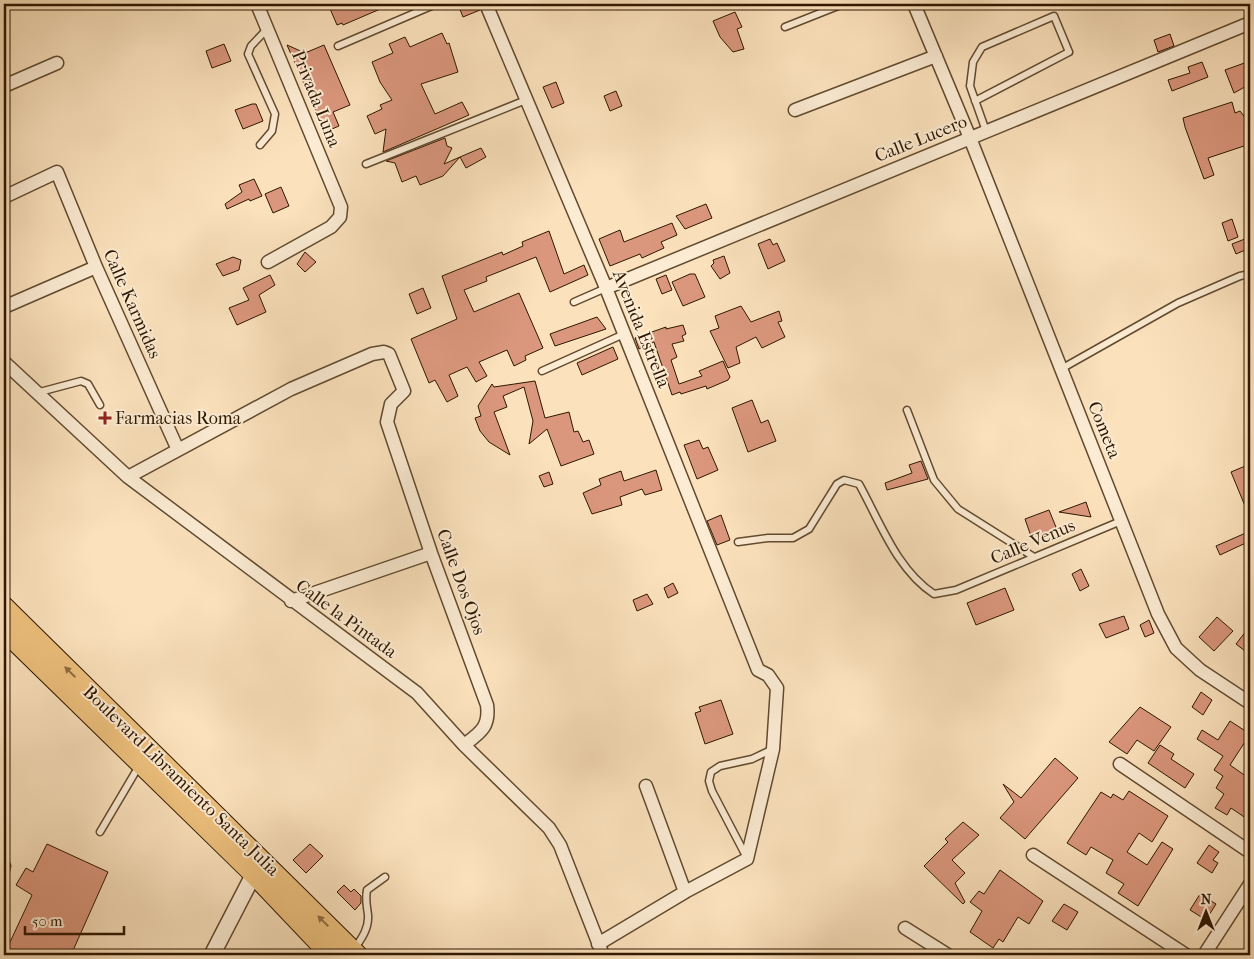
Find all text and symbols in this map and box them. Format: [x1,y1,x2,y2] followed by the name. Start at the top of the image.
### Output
[287,48,345,151] street label: Privada Luna
[872,111,970,167] street label: Calle Lucero
[99,246,166,362] street label: Calle Karmidas
[607,266,674,392] street label: Avenida Estrella
[1083,398,1125,462] street label: Cometa
[115,408,242,429] place label: Farmacias Roma
[99,412,111,424] marker: Farmacias Roma
[988,515,1079,569] street label: Calle Venus
[432,526,490,638] street label: Calle Dos Ojos
[291,575,401,663] street label: Calle la Pintada
[64,666,76,678] one-way arrow
[79,682,284,881] street label: Boulevard Libramiento Santa Julia
[1182,886,1232,936] north arrow
[1201,891,1212,908] text: N
[25,904,124,936] scale bar
[32,912,63,930] text: 50 m
[317,915,329,927] one-way arrow

